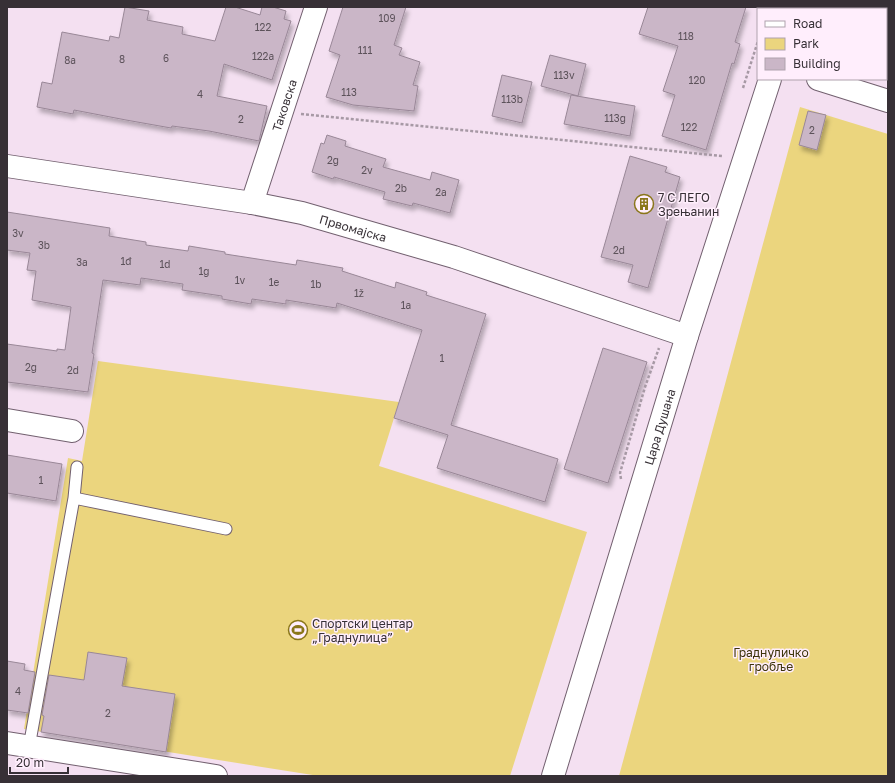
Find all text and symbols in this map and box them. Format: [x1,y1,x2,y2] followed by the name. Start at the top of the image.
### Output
[757,8,887,80] legend
[378,12,396,24] house number: 109
[793,16,822,31] text: Road
[255,21,271,33] house number: 122
[678,30,694,42] house number: 118
[793,36,819,51] text: Park
[358,44,372,56] house number: 111
[252,50,274,62] house number: 122a
[163,52,169,64] house number: 6
[119,53,125,65] house number: 8
[64,54,76,66] house number: 8a
[793,56,841,71] text: Building
[553,69,575,81] house number: 113v
[689,74,705,86] house number: 120
[268,77,299,133] street label: Таковска
[341,86,357,98] house number: 113
[197,88,203,100] house number: 4
[501,93,523,105] house number: 113b
[604,112,626,124] house number: 113g
[238,113,244,125] house number: 2
[681,121,697,133] house number: 122
[809,124,815,136] house number: 2
[327,154,339,166] house number: 2g
[361,164,373,176] house number: 2v
[395,182,407,194] house number: 2b
[435,186,447,198] house number: 2a
[658,190,719,219] place label: 7 С ЛЕГО Зрењанин
[633,193,655,215] building icon: 7 С ЛЕГО Зрењанин
[318,211,388,245] street label: Првомајска
[12,227,24,239] house number: 3v
[38,239,50,251] house number: 3b
[613,244,625,256] house number: 2d
[121,255,132,267] house number: 1đ
[76,256,88,268] house number: 3a
[160,258,171,270] house number: 1d
[199,265,210,277] house number: 1g
[235,274,246,286] house number: 1v
[269,276,280,288] house number: 1e
[311,278,322,290] house number: 1b
[354,287,364,299] house number: 1ž
[401,299,411,311] house number: 1a
[440,352,445,364] house number: 1
[25,361,37,373] house number: 2g
[67,364,79,376] house number: 2d
[641,387,678,467] street label: Цара Душана
[39,474,44,486] house number: 1
[312,616,413,645] place label: Спортски центар „Граднулица”
[287,619,309,641] sports icon: Спортски центар „Граднулица”
[733,645,809,674] park label: Граднуличко гробље
[15,685,21,697] house number: 4
[105,707,111,719] house number: 2
[10,749,68,775] scale bar
[16,755,44,770] text: 20 m

